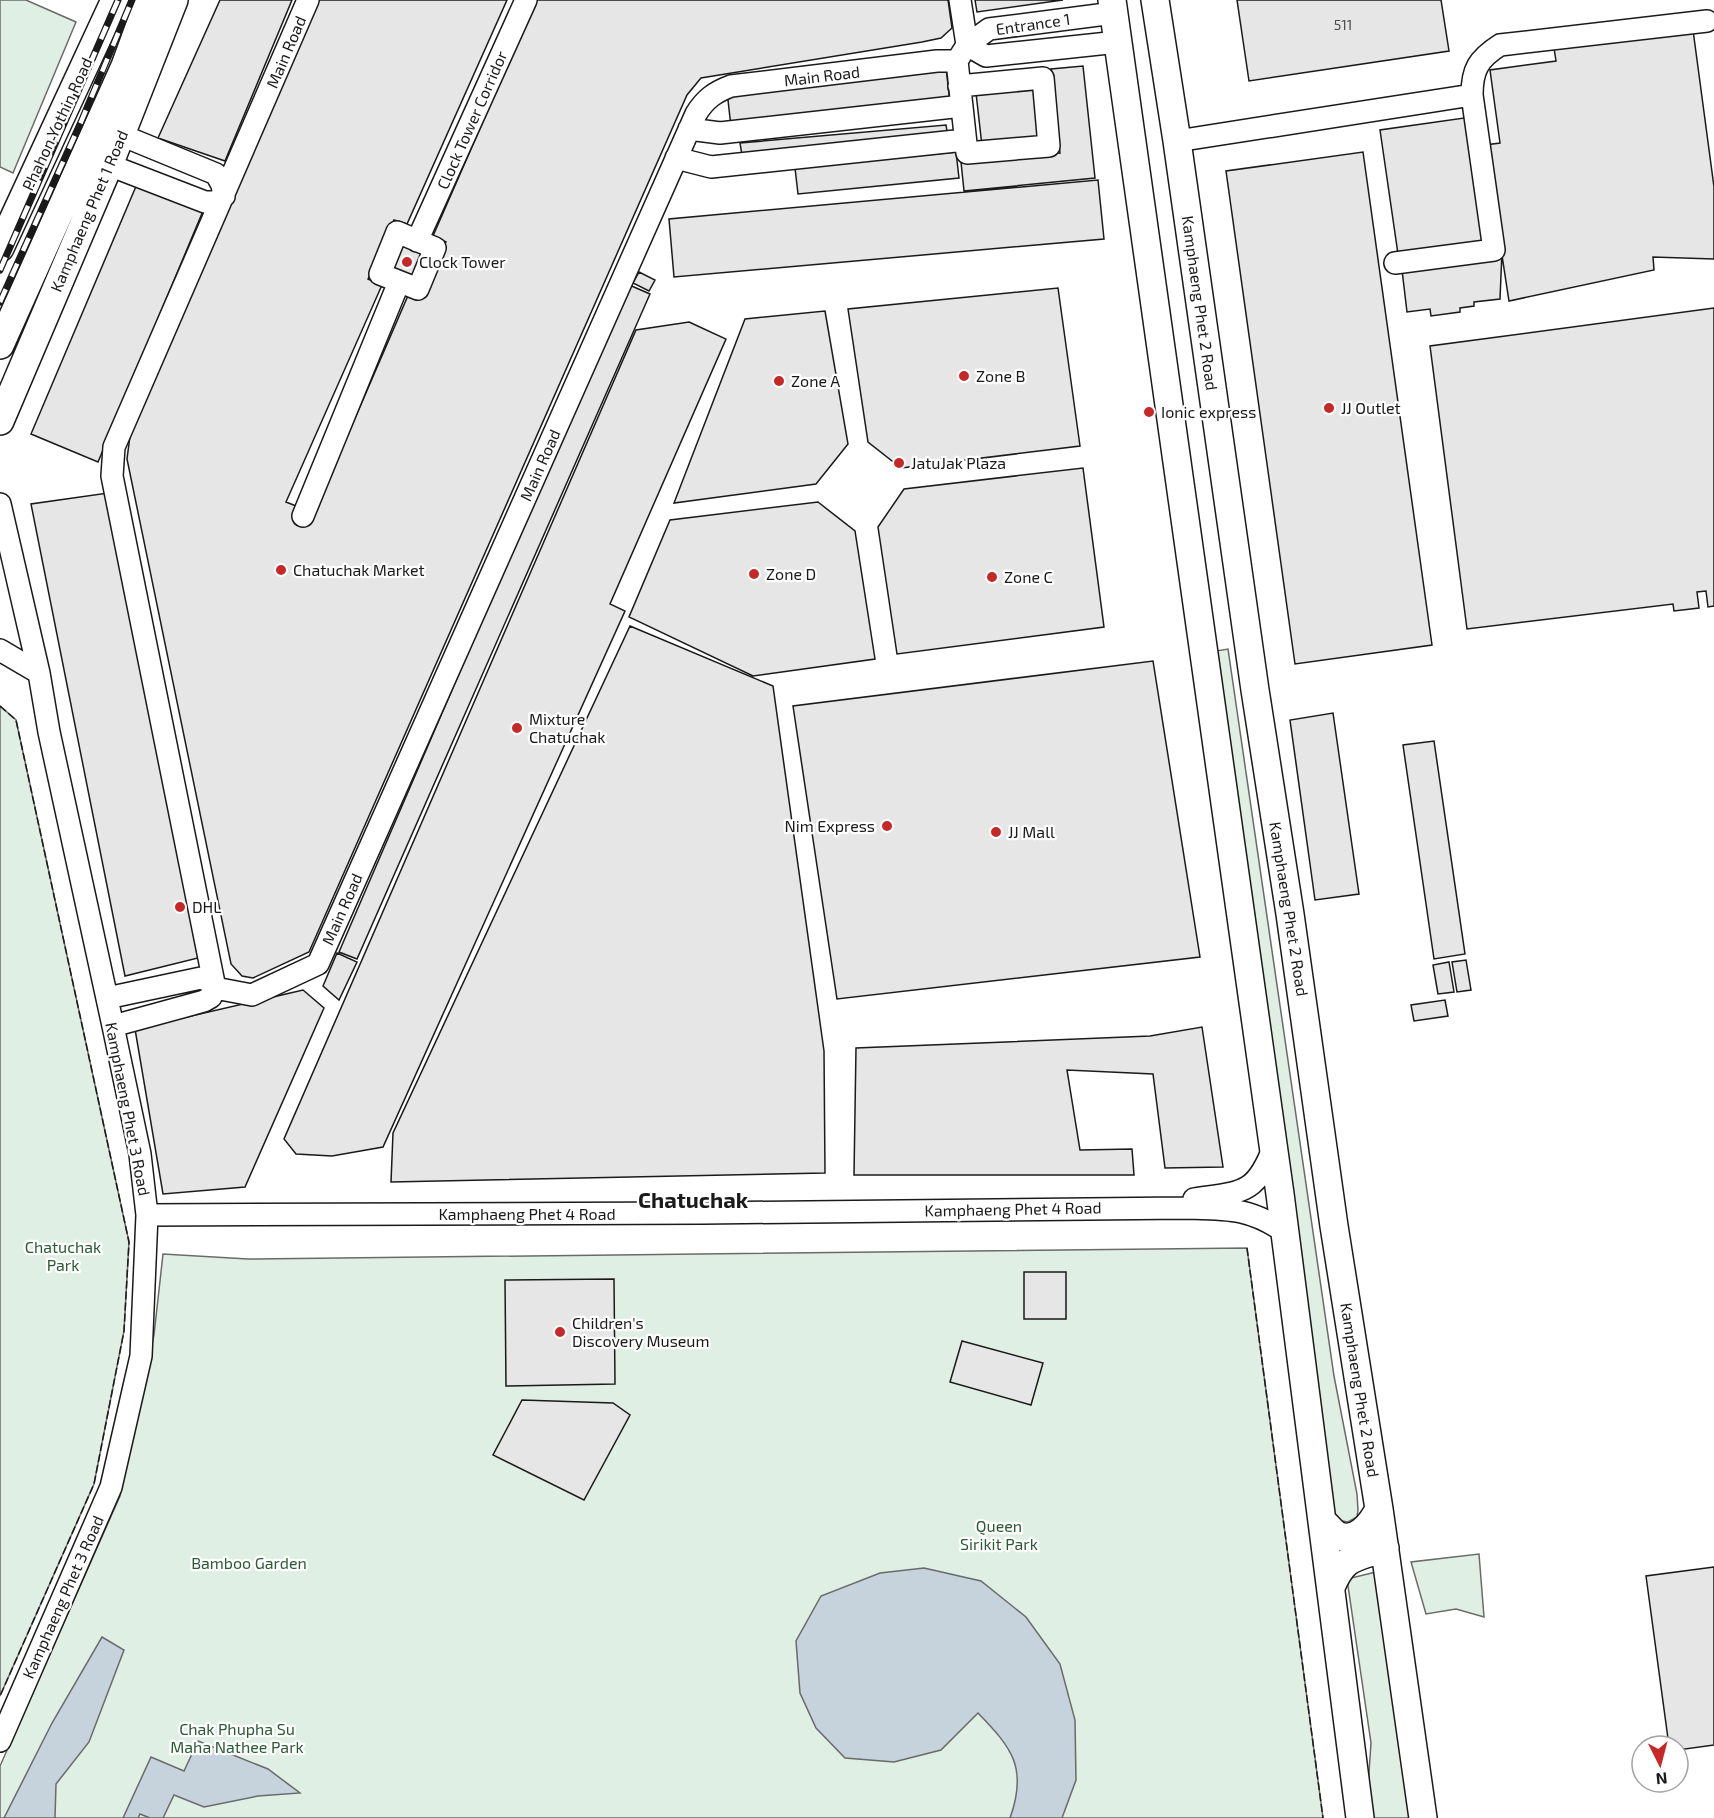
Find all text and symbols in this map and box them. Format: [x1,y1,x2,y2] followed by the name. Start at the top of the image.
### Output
[994,9,1071,38] street label: Entrance 1
[262,13,309,91] street label: Main Road
[1334,16,1352,33] house number: 511
[432,47,511,192] street label: Clock Tower Corridor
[17,54,96,193] street label: Phahon Yothin Road
[783,61,861,90] street label: Main Road
[46,127,131,294] street label: Kamphaeng Phet 1 Road
[1179,214,1222,392] street label: Kamphaeng Phet 2 Road
[419,252,506,271] place label: Clock Tower
[400,255,414,269] marker: Clock Tower
[976,366,1026,385] place label: Zone B
[957,369,971,383] marker: Zone B
[791,371,840,390] place label: Zone A
[772,374,786,388] marker: Zone A
[1341,398,1401,417] place label: JJ Outlet
[1322,401,1336,415] marker: JJ Outlet
[1161,402,1256,421] place label: Ionic express
[1142,405,1156,419] marker: Ionic express
[515,426,564,504] street label: Main Road
[911,453,1006,472] place label: JatuJak Plaza
[892,456,906,470] marker: JatuJak Plaza
[293,560,425,579] place label: Chatuchak Market
[274,563,288,577] marker: Chatuchak Market
[766,564,816,583] place label: Zone D
[747,567,761,581] marker: Zone D
[1004,567,1053,586] place label: Zone C
[985,570,999,584] marker: Zone C
[529,709,605,746] place label: Mixture Chatuchak
[510,721,524,735] marker: Mixture Chatuchak
[784,816,875,835] place label: Nim Express
[880,819,894,833] marker: Nim Express
[1266,820,1313,998] street label: Kamphaeng Phet 2 Road
[1008,822,1055,841] place label: JJ Mall
[989,825,1003,839] marker: JJ Mall
[317,870,366,948] street label: Main Road
[192,897,222,916] place label: DHL
[173,900,187,914] marker: DHL
[102,1021,155,1197] street label: Kamphaeng Phet 3 Road
[638,1186,749,1212] district label: Chatuchak
[924,1197,1102,1220] street label: Kamphaeng Phet 4 Road
[438,1204,616,1223] street label: Kamphaeng Phet 4 Road
[25,1237,101,1274] park label: Chatuchak Park
[1337,1301,1384,1479] street label: Kamphaeng Phet 2 Road
[572,1313,710,1350] place label: Children's Discovery Museum
[553,1325,567,1339] marker: Children's Discovery Museum
[18,1512,107,1681] street label: Kamphaeng Phet 3 Road
[960,1516,1038,1553] park label: Queen Sirikit Park
[191,1553,307,1572] park label: Bamboo Garden
[170,1719,304,1756] park label: Chak Phupha Su Maha Nathee Park
[1630,1734,1690,1794] north arrow
[1655,1769,1668,1789] text: N

